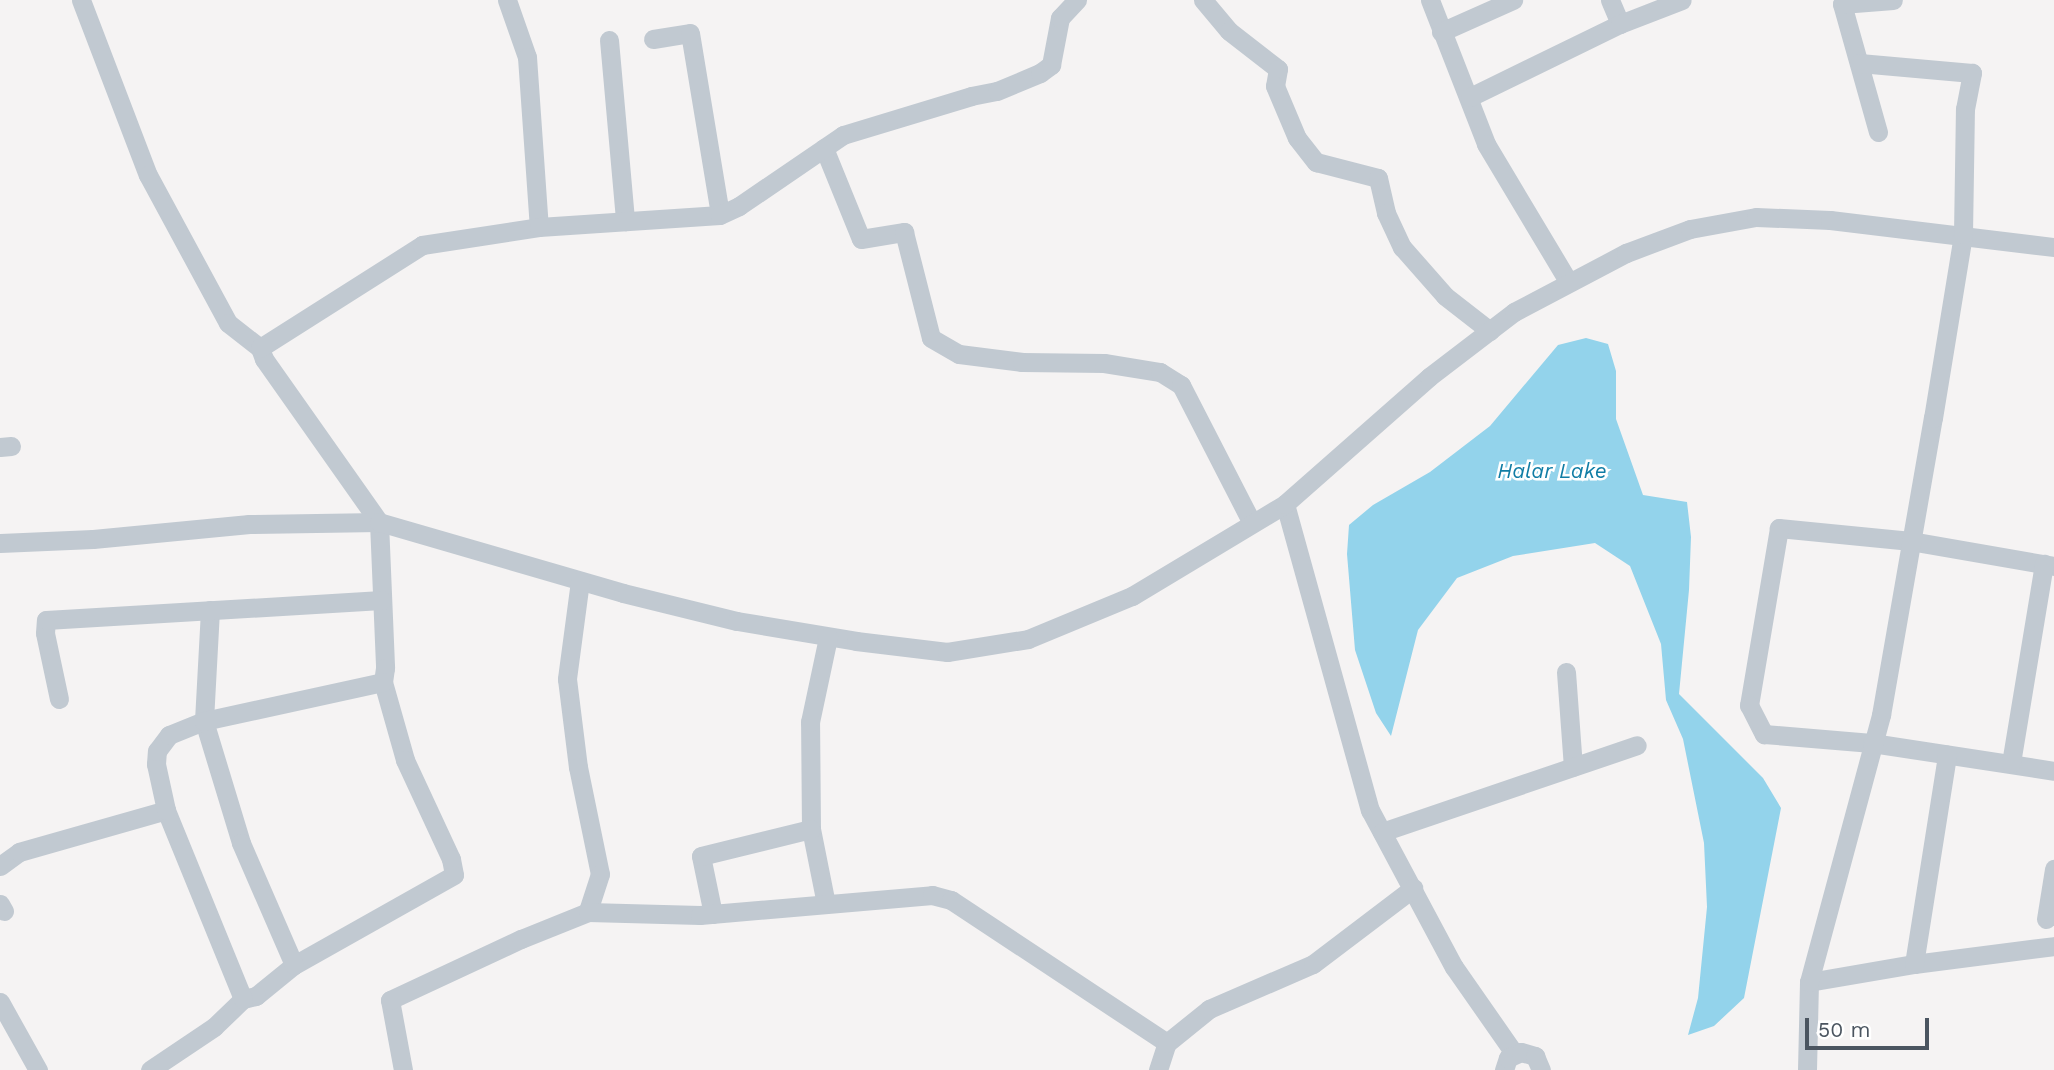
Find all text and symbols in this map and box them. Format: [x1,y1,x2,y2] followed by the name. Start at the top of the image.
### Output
[1497,458,1607,484] water label: Halar Lake
[1809,1004,1933,1048] scale bar
[1818,1017,1870,1042] text: 50 m

